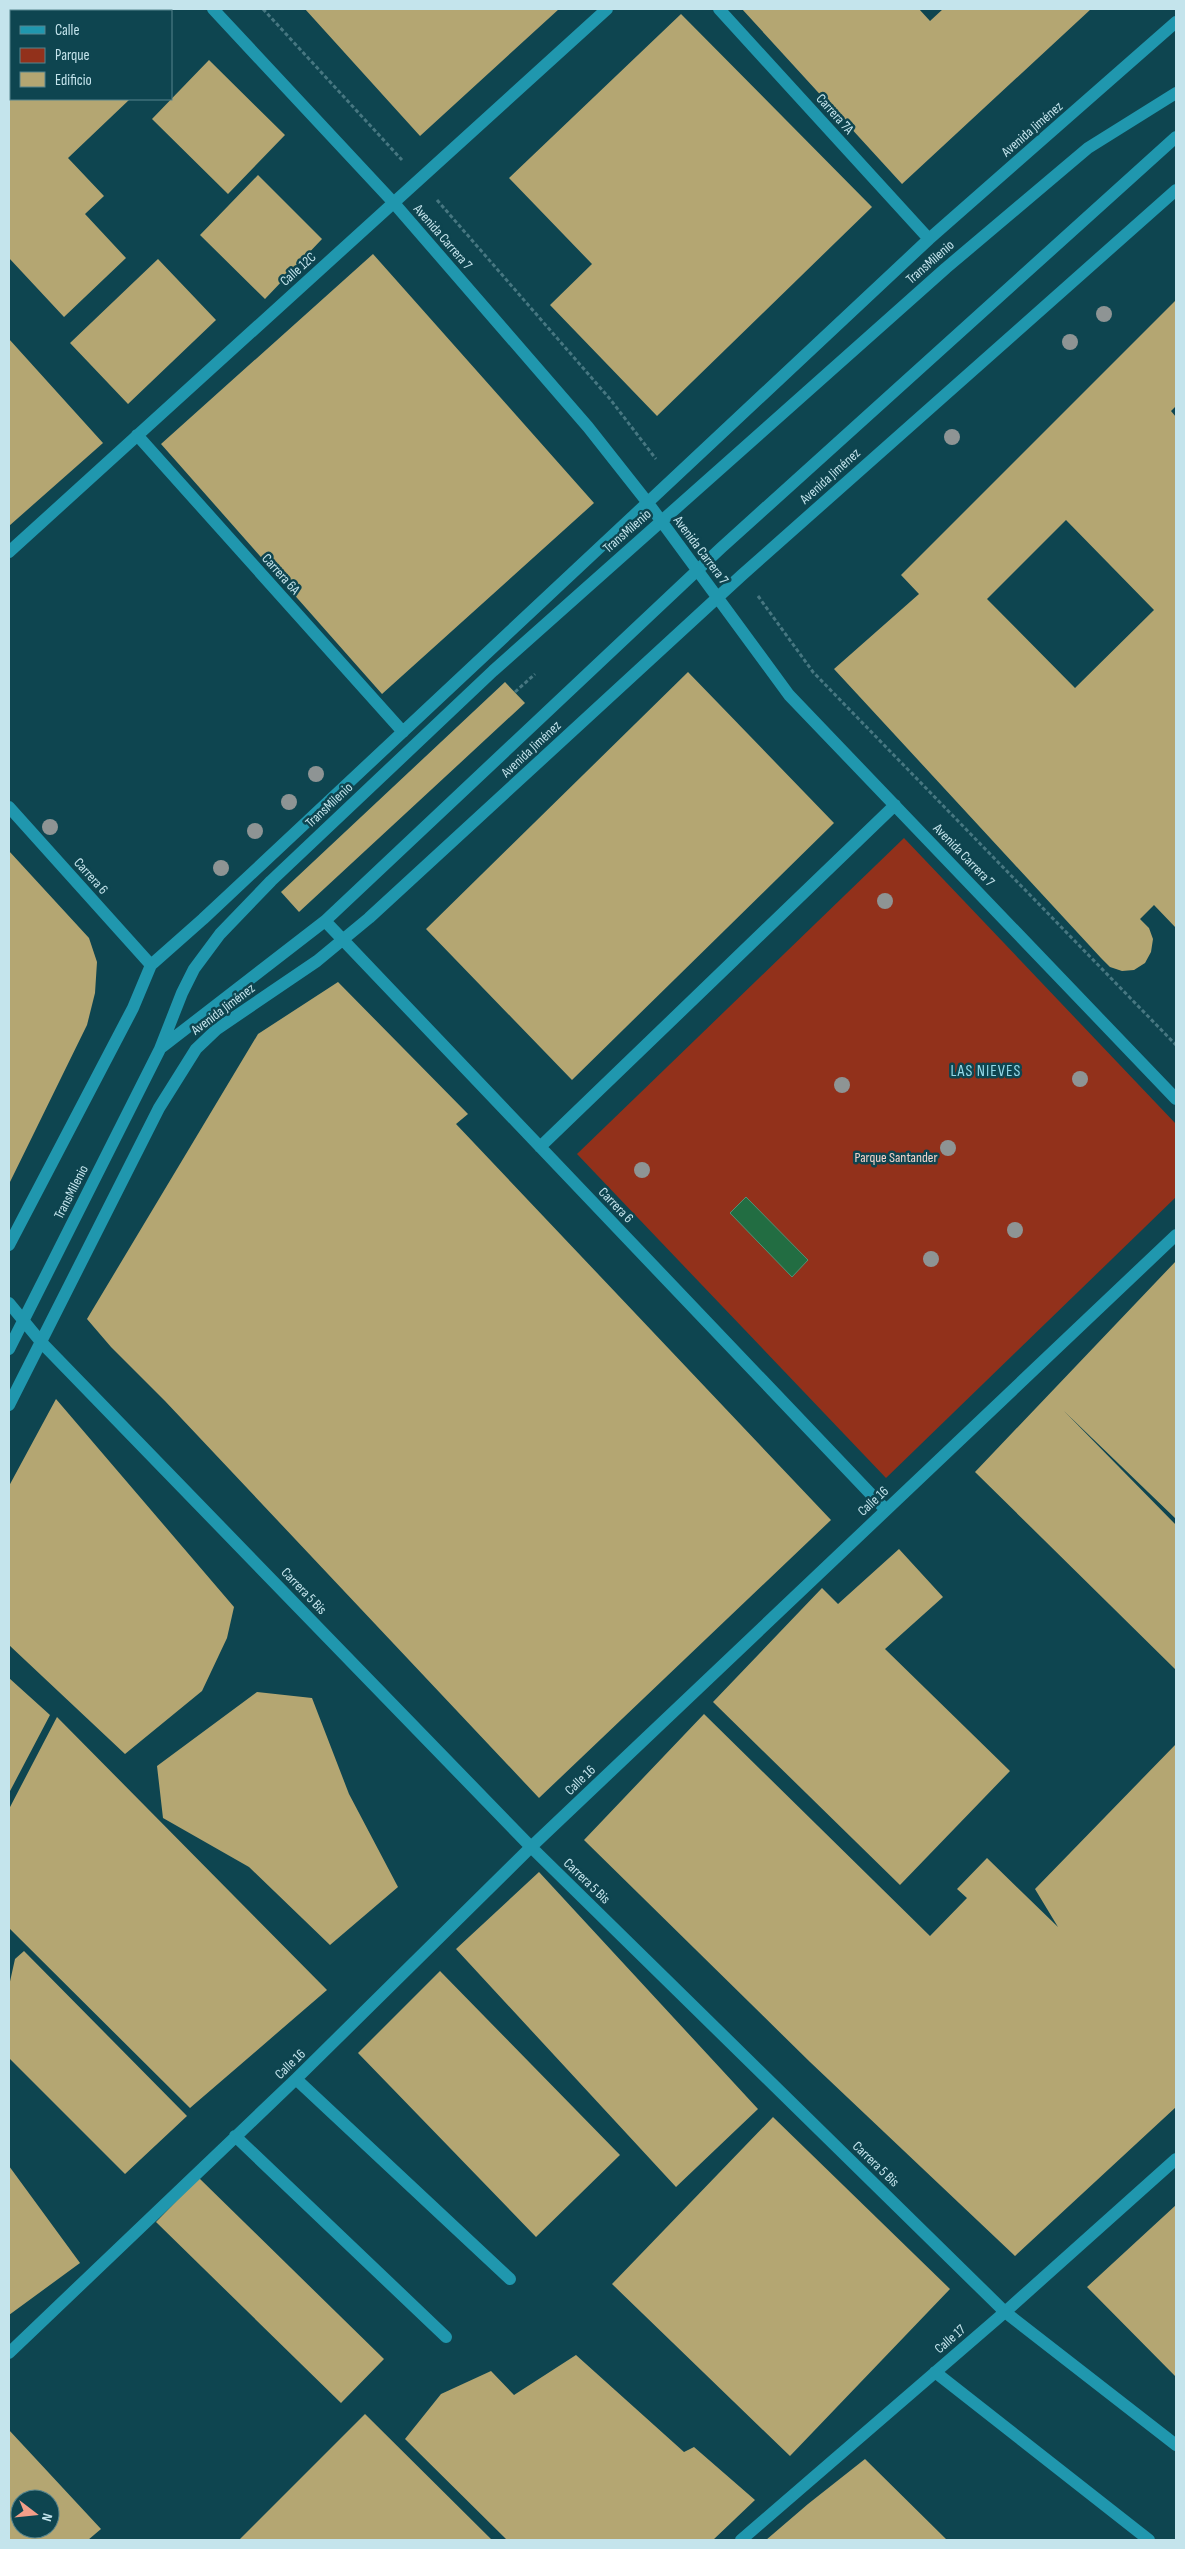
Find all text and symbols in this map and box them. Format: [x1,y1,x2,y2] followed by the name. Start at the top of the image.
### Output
[10,10,172,100] legend
[55,21,79,40] text: Calle
[55,46,90,65] text: Parque
[55,71,92,90] text: Edificio
[813,90,858,138] street label: Carrera 7A
[997,98,1066,161] street label: Avenida Jiménez
[409,200,476,274] street label: Avenida Carrera 7
[902,236,958,288] street label: TransMilenio
[276,248,320,290] street label: Calle 12C
[795,444,864,508] street label: Avenida Jiménez
[599,505,655,557] street label: TransMilenio
[669,512,732,588] street label: Avenida Carrera 7
[258,550,304,599] street label: Carrera 6A
[497,717,564,782] street label: Avenida Jiménez
[302,779,356,831] street label: TransMilenio
[929,819,999,890] street label: Avenida Carrera 7
[70,854,112,898] street label: Carrera 6
[187,979,258,1039] street label: Avenida Jiménez
[951,1062,1021,1081] district label: LAS NIEVES
[855,1149,937,1166] park label: Parque Santander
[50,1162,92,1222] street label: TransMilenio
[595,1184,637,1226] street label: Carrera 6
[854,1482,892,1520] street label: Calle 16
[278,1564,330,1618] street label: Carrera 5 Bis
[561,1761,599,1799] street label: Calle 16
[560,1855,614,1907] street label: Carrera 5 Bis
[271,2045,309,2083] street label: Calle 16
[849,2138,903,2190] street label: Carrera 5 Bis
[931,2321,969,2357] street label: Calle 17
[10,2489,60,2539] north arrow
[38,2512,56,2523] text: N

